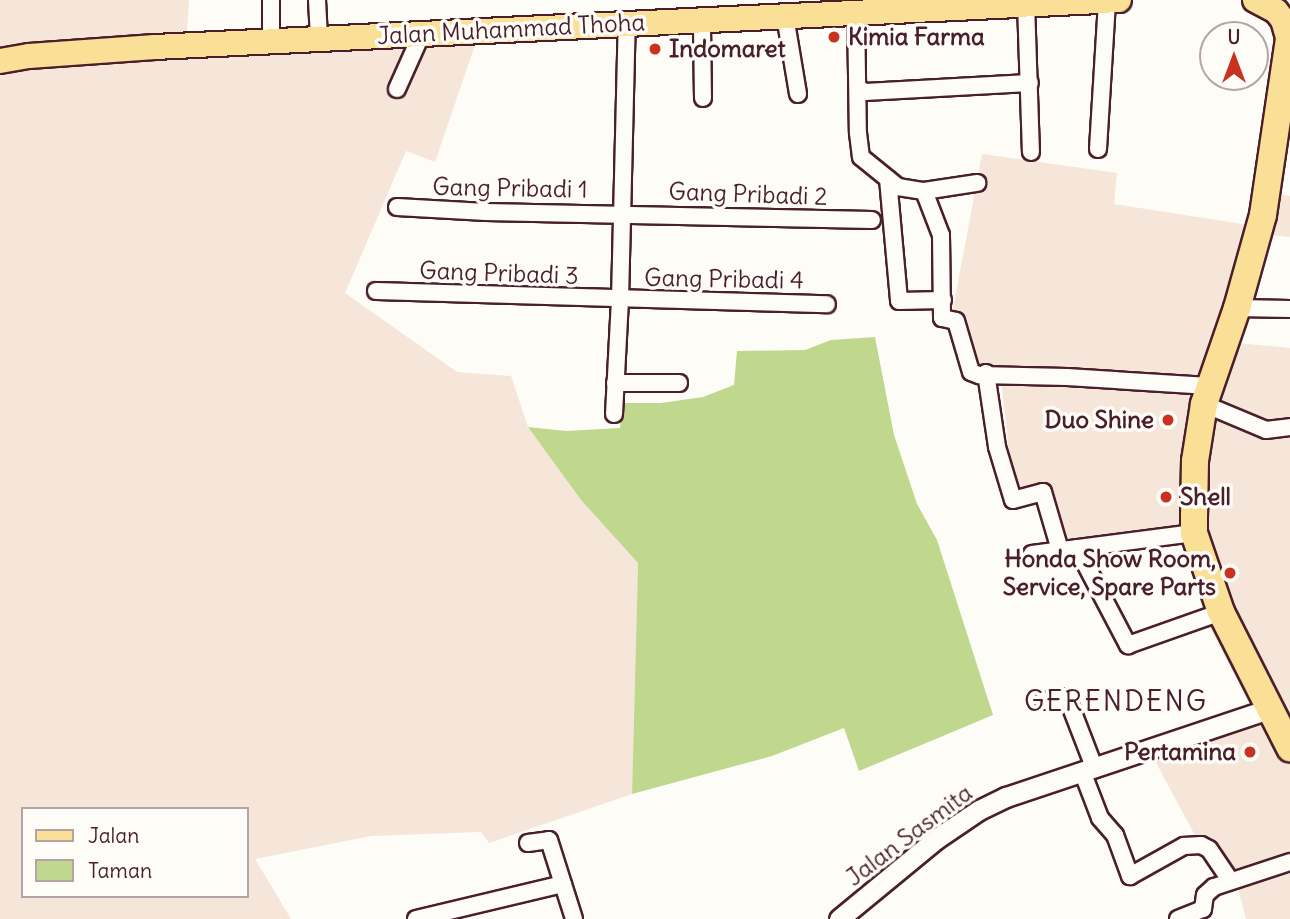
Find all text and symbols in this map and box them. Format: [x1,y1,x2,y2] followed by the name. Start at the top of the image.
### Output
[376,8,646,50] street label: Jalan Muhammad Thoha
[1199,21,1269,91] north arrow
[848,23,985,51] place label: Kimia Farma
[1228,25,1240,49] text: U
[826,29,842,45] marker: Kimia Farma
[669,35,786,63] place label: Indomaret
[647,41,663,57] marker: Indomaret
[432,172,588,204] street label: Gang Pribadi 1
[668,177,828,211] street label: Gang Pribadi 2
[419,256,579,290] street label: Gang Pribadi 3
[644,263,804,295] street label: Gang Pribadi 4
[1044,406,1154,434] place label: Duo Shine
[1160,412,1176,428] marker: Duo Shine
[1180,483,1231,511] place label: Shell
[1158,489,1174,505] marker: Shell
[1003,545,1216,601] place label: Honda Show Room, Service, Spare Parts
[1222,565,1238,581] marker: Honda Show Room, Service, Spare Parts
[1025,684,1207,718] district label: GERENDENG
[1124,738,1236,766] place label: Pertamina
[1242,744,1258,760] marker: Pertamina
[840,778,978,892] street label: Jalan Sasmita
[21,807,248,898] legend
[88,822,139,849] text: Jalan
[88,857,152,884] text: Taman

